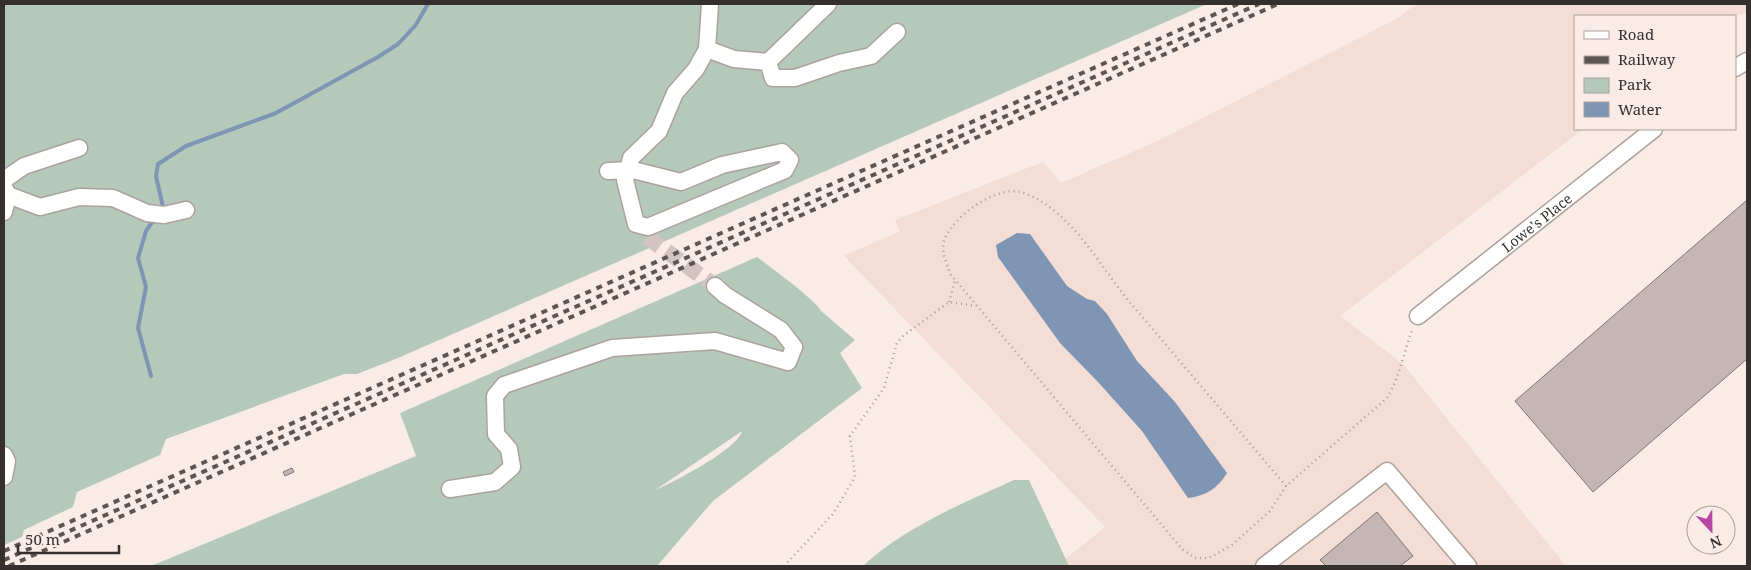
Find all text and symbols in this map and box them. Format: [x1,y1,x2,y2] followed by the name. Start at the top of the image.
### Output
[1574,15,1736,130] legend
[1618,24,1654,44] text: Road
[1618,49,1676,69] text: Railway
[1618,74,1652,94] text: Park
[1618,99,1661,119] text: Water
[1497,189,1575,256] street label: Lowe's Place
[1686,505,1736,555] north arrow
[18,522,119,554] scale bar
[25,529,60,549] text: 50 m
[1707,532,1725,553] text: N

